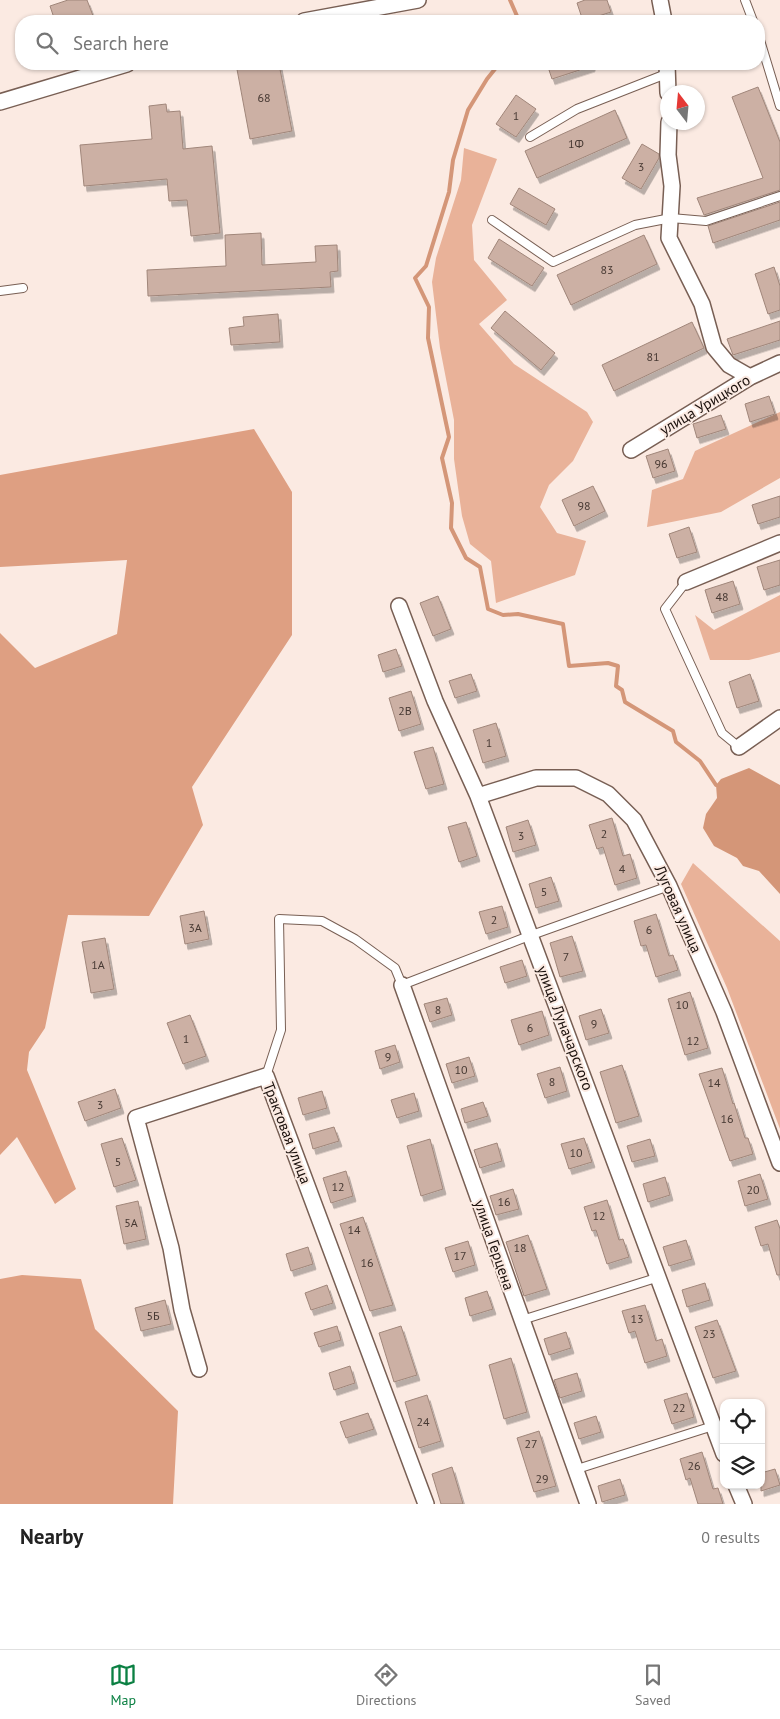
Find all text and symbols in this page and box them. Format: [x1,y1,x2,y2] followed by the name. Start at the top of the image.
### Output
[15,15,765,70] search box
[33,29,61,57] icon: search
[73,31,169,55] text: Search here
[660,85,705,130] north arrow
[257,90,271,105] house number: 68
[513,108,519,123] house number: 1
[568,136,584,151] house number: 1Ф
[638,159,644,174] house number: 3
[600,262,614,277] house number: 83
[646,349,660,364] house number: 81
[656,370,753,439] street label: улица Урицкого
[654,456,668,471] house number: 96
[577,498,591,513] house number: 98
[715,589,729,604] house number: 48
[398,703,412,718] house number: 2В
[486,735,492,750] house number: 1
[601,826,607,841] house number: 2
[518,828,524,843] house number: 3
[619,861,626,876] house number: 4
[650,861,706,956] street label: Луговая улица
[541,884,547,899] house number: 5
[491,912,497,927] house number: 2
[188,920,202,935] house number: 3А
[646,922,652,937] house number: 6
[563,949,569,964] house number: 7
[91,957,105,972] house number: 1А
[533,963,598,1093] street label: улица Луначарского
[675,997,689,1012] house number: 10
[435,1002,441,1017] house number: 8
[591,1016,597,1031] house number: 9
[527,1020,533,1035] house number: 6
[183,1031,189,1046] house number: 1
[686,1033,700,1048] house number: 12
[385,1049,391,1064] house number: 9
[454,1062,468,1077] house number: 10
[549,1074,555,1089] house number: 8
[707,1075,721,1090] house number: 14
[259,1079,316,1186] street label: Трактовая улица
[97,1097,103,1112] house number: 3
[720,1111,734,1126] house number: 16
[569,1145,583,1160] house number: 10
[115,1154,121,1169] house number: 5
[331,1179,345,1194] house number: 12
[746,1182,760,1197] house number: 20
[497,1194,511,1209] house number: 16
[470,1197,519,1293] street label: улица Герцена
[592,1208,606,1223] house number: 12
[124,1215,138,1230] house number: 5А
[347,1222,361,1237] house number: 14
[513,1240,527,1255] house number: 18
[453,1248,467,1263] house number: 17
[360,1255,374,1270] house number: 16
[146,1308,160,1323] house number: 5Б
[630,1311,644,1326] house number: 13
[702,1326,716,1341] house number: 23
[720,1399,765,1489] map controls
[720,1399,765,1444] button: locate
[672,1400,686,1415] house number: 22
[416,1414,430,1429] house number: 24
[524,1436,538,1451] house number: 27
[720,1444,765,1489] button: layers
[687,1458,701,1473] house number: 26
[535,1471,549,1486] house number: 29
[20,1523,83,1550] text: Nearby
[701,1527,760,1547] text: 0 results
[109,1661,137,1709] tab: Map
[356,1661,416,1709] tab: Directions
[635,1661,671,1709] tab: Saved

